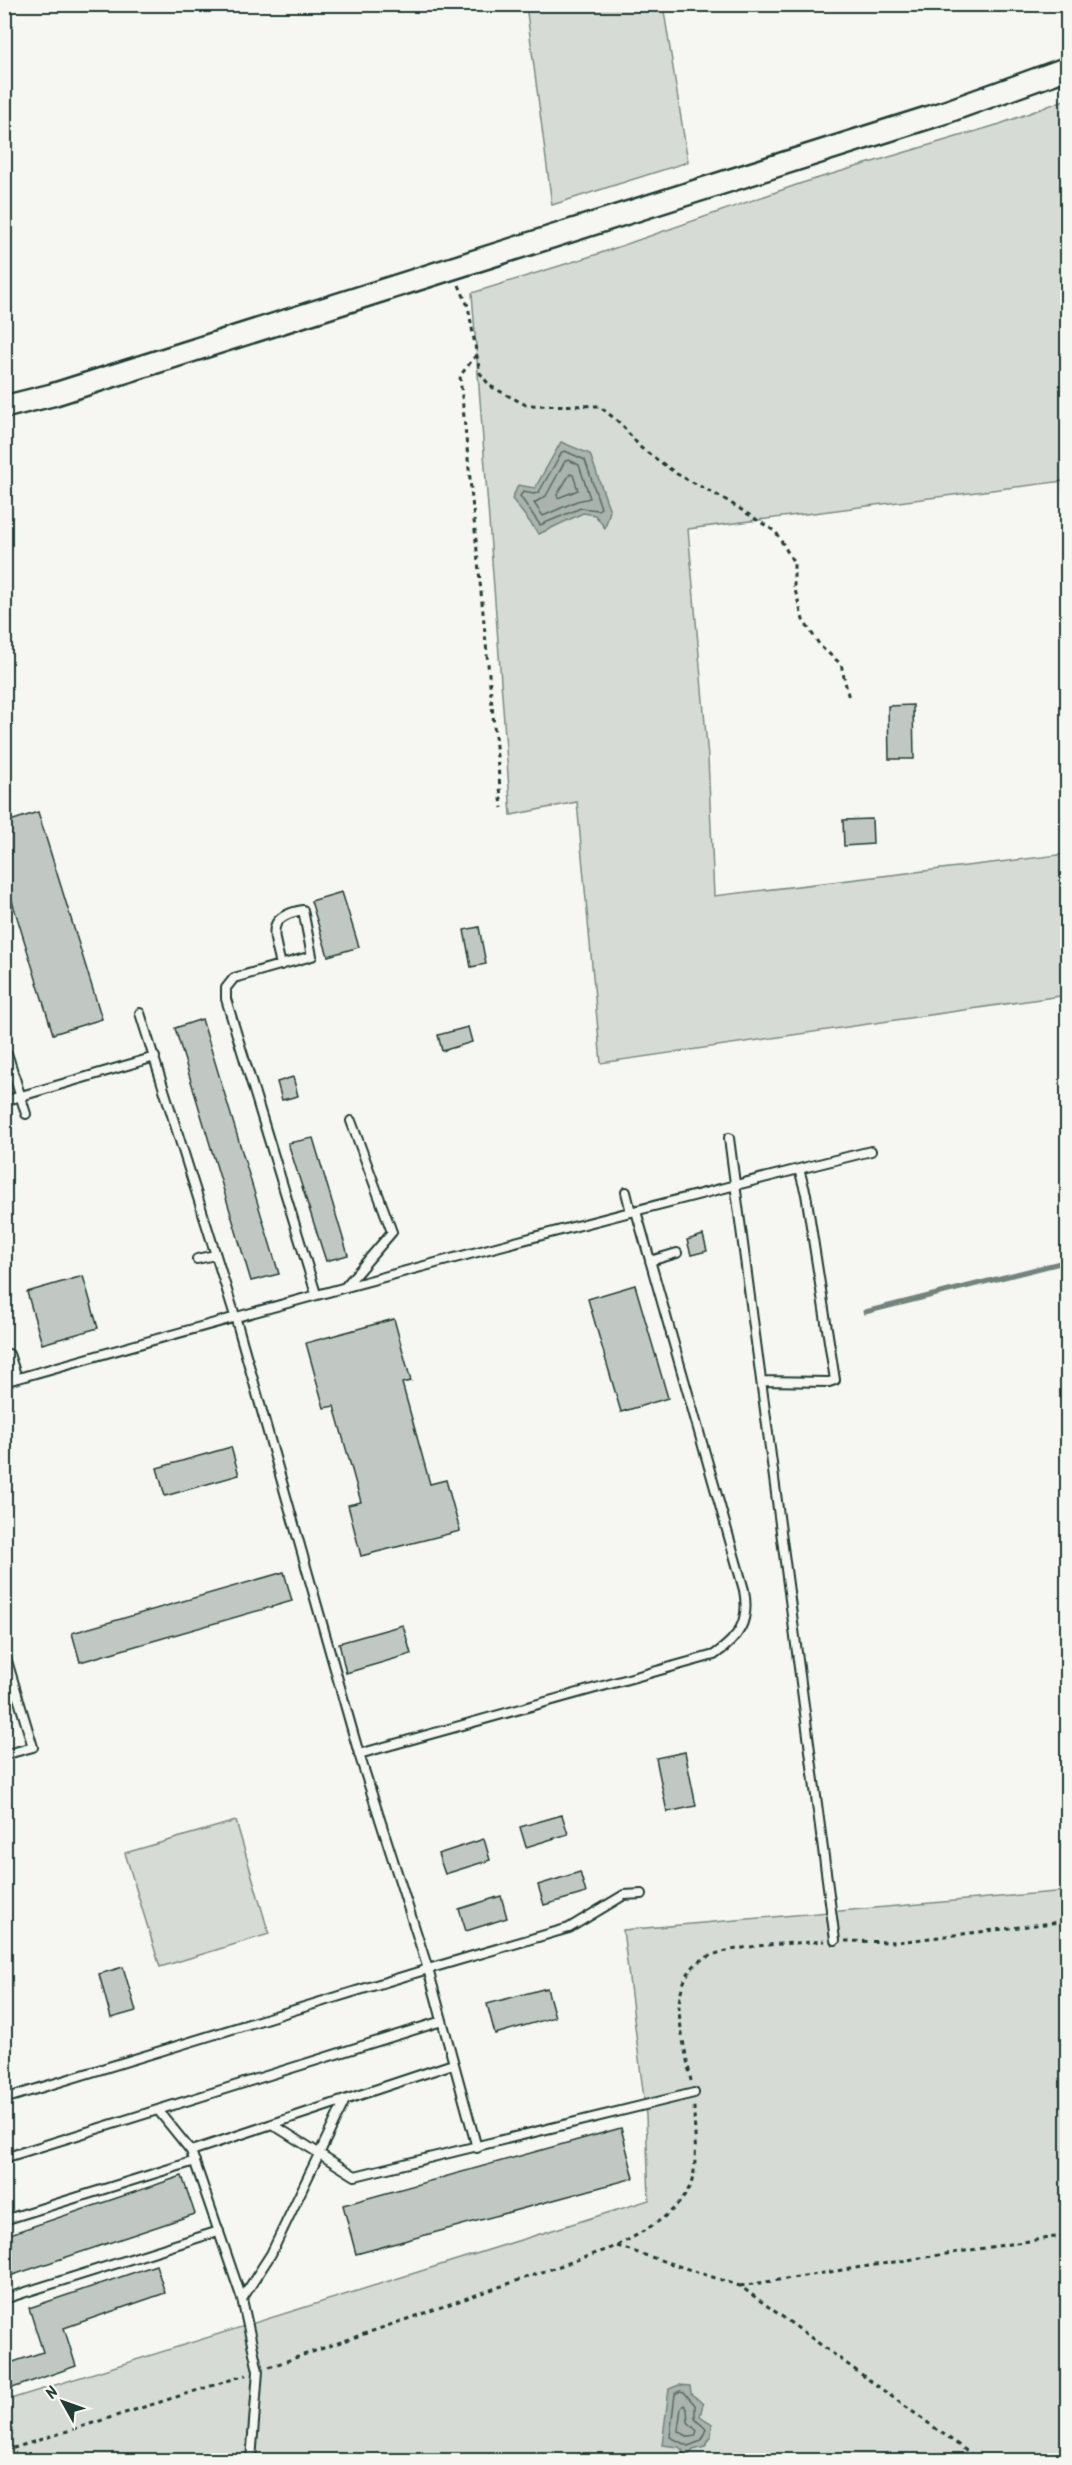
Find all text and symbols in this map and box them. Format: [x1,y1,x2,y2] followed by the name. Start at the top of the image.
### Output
[33,2372,93,2432] north arrow
[40,2381,65,2405] text: N

